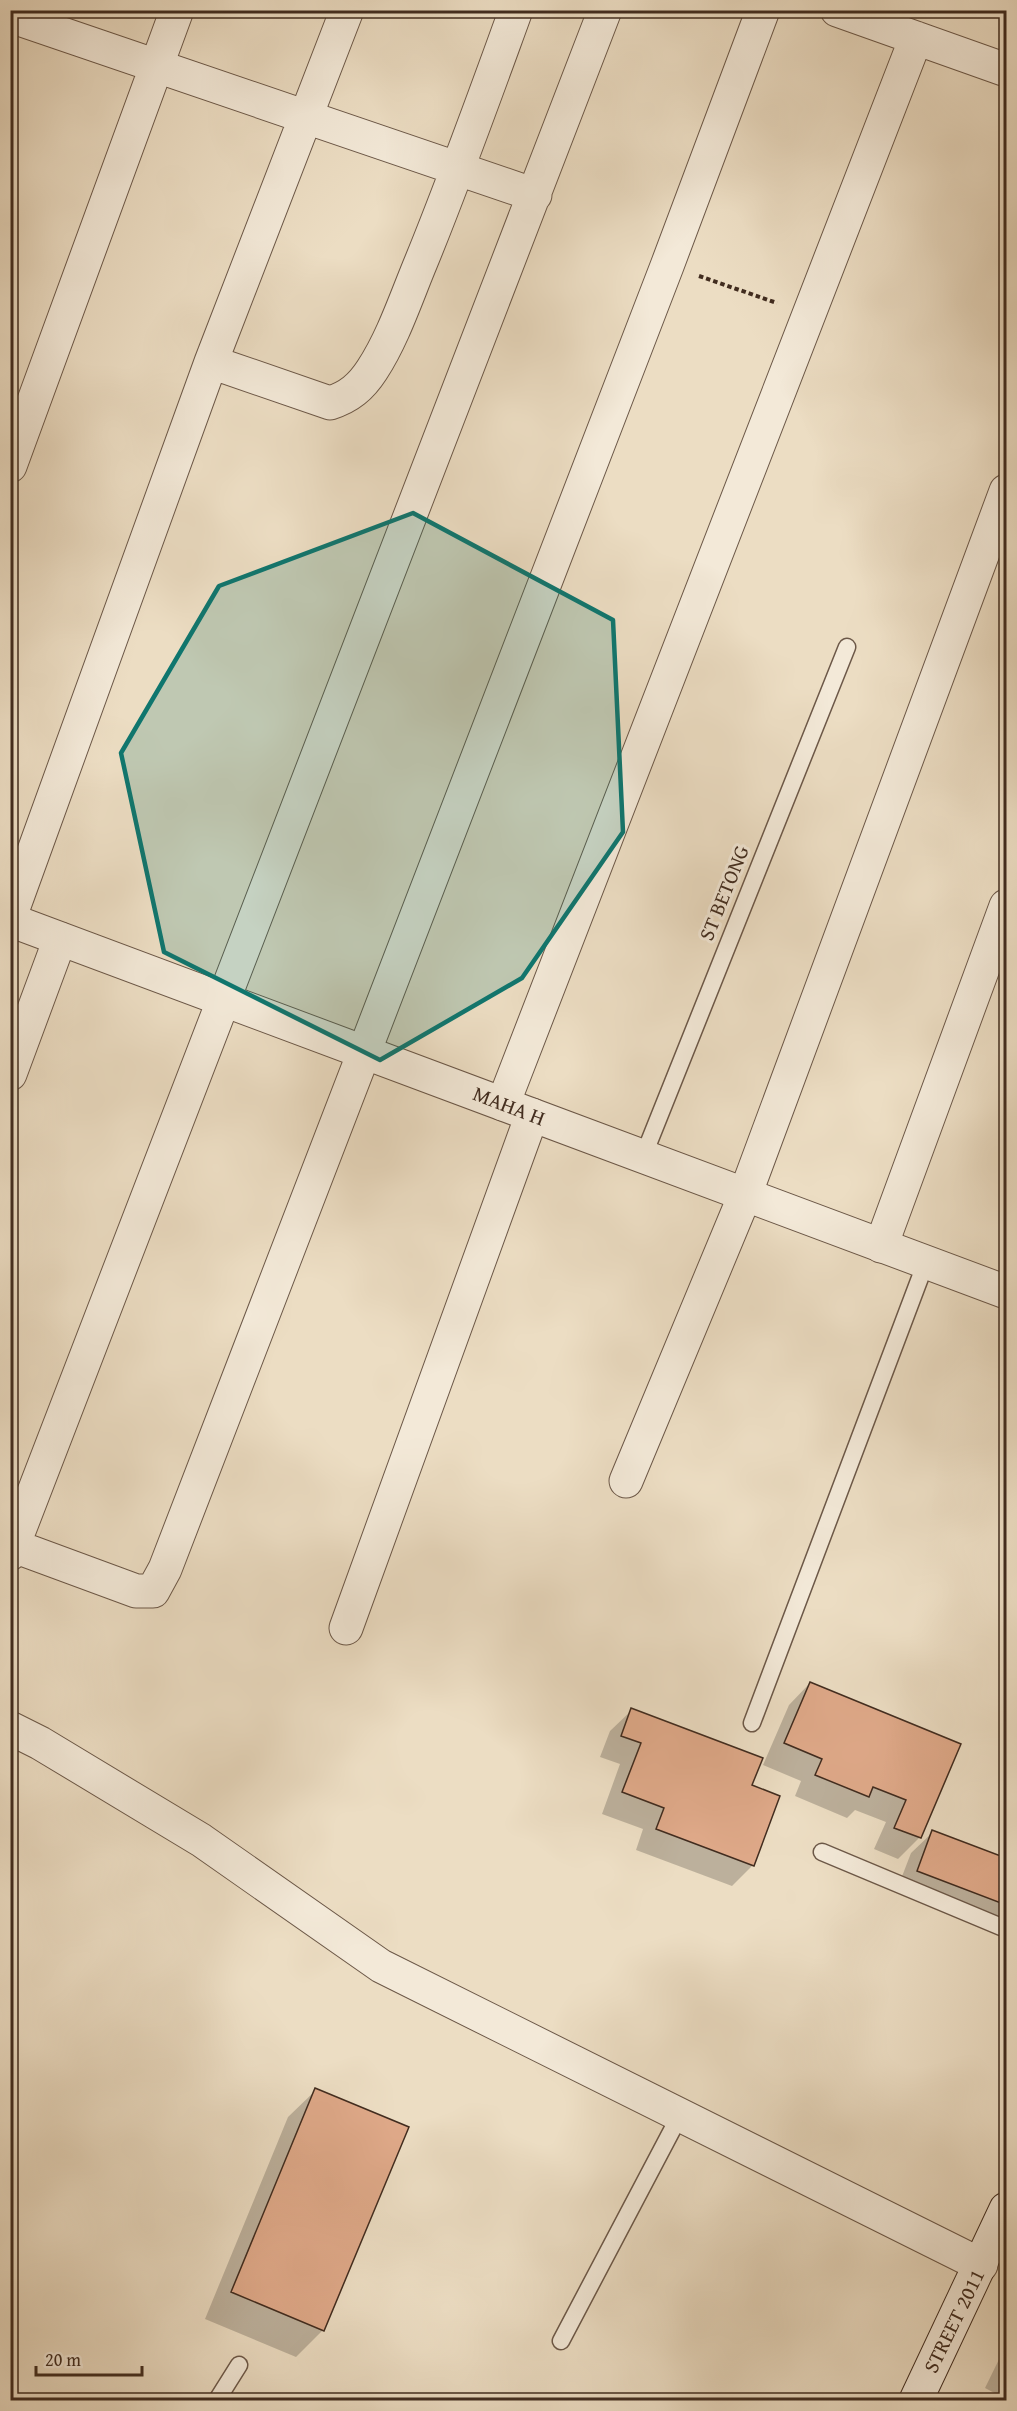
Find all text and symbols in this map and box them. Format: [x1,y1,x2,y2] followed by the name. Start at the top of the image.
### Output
[690,841,757,945] street label: ST BETONG
[469,1078,550,1133] street label: MAHA H
[915,2264,992,2378] street label: STREET 2011
[36,2339,142,2377] scale bar
[45,2346,81,2373] text: 20 m

